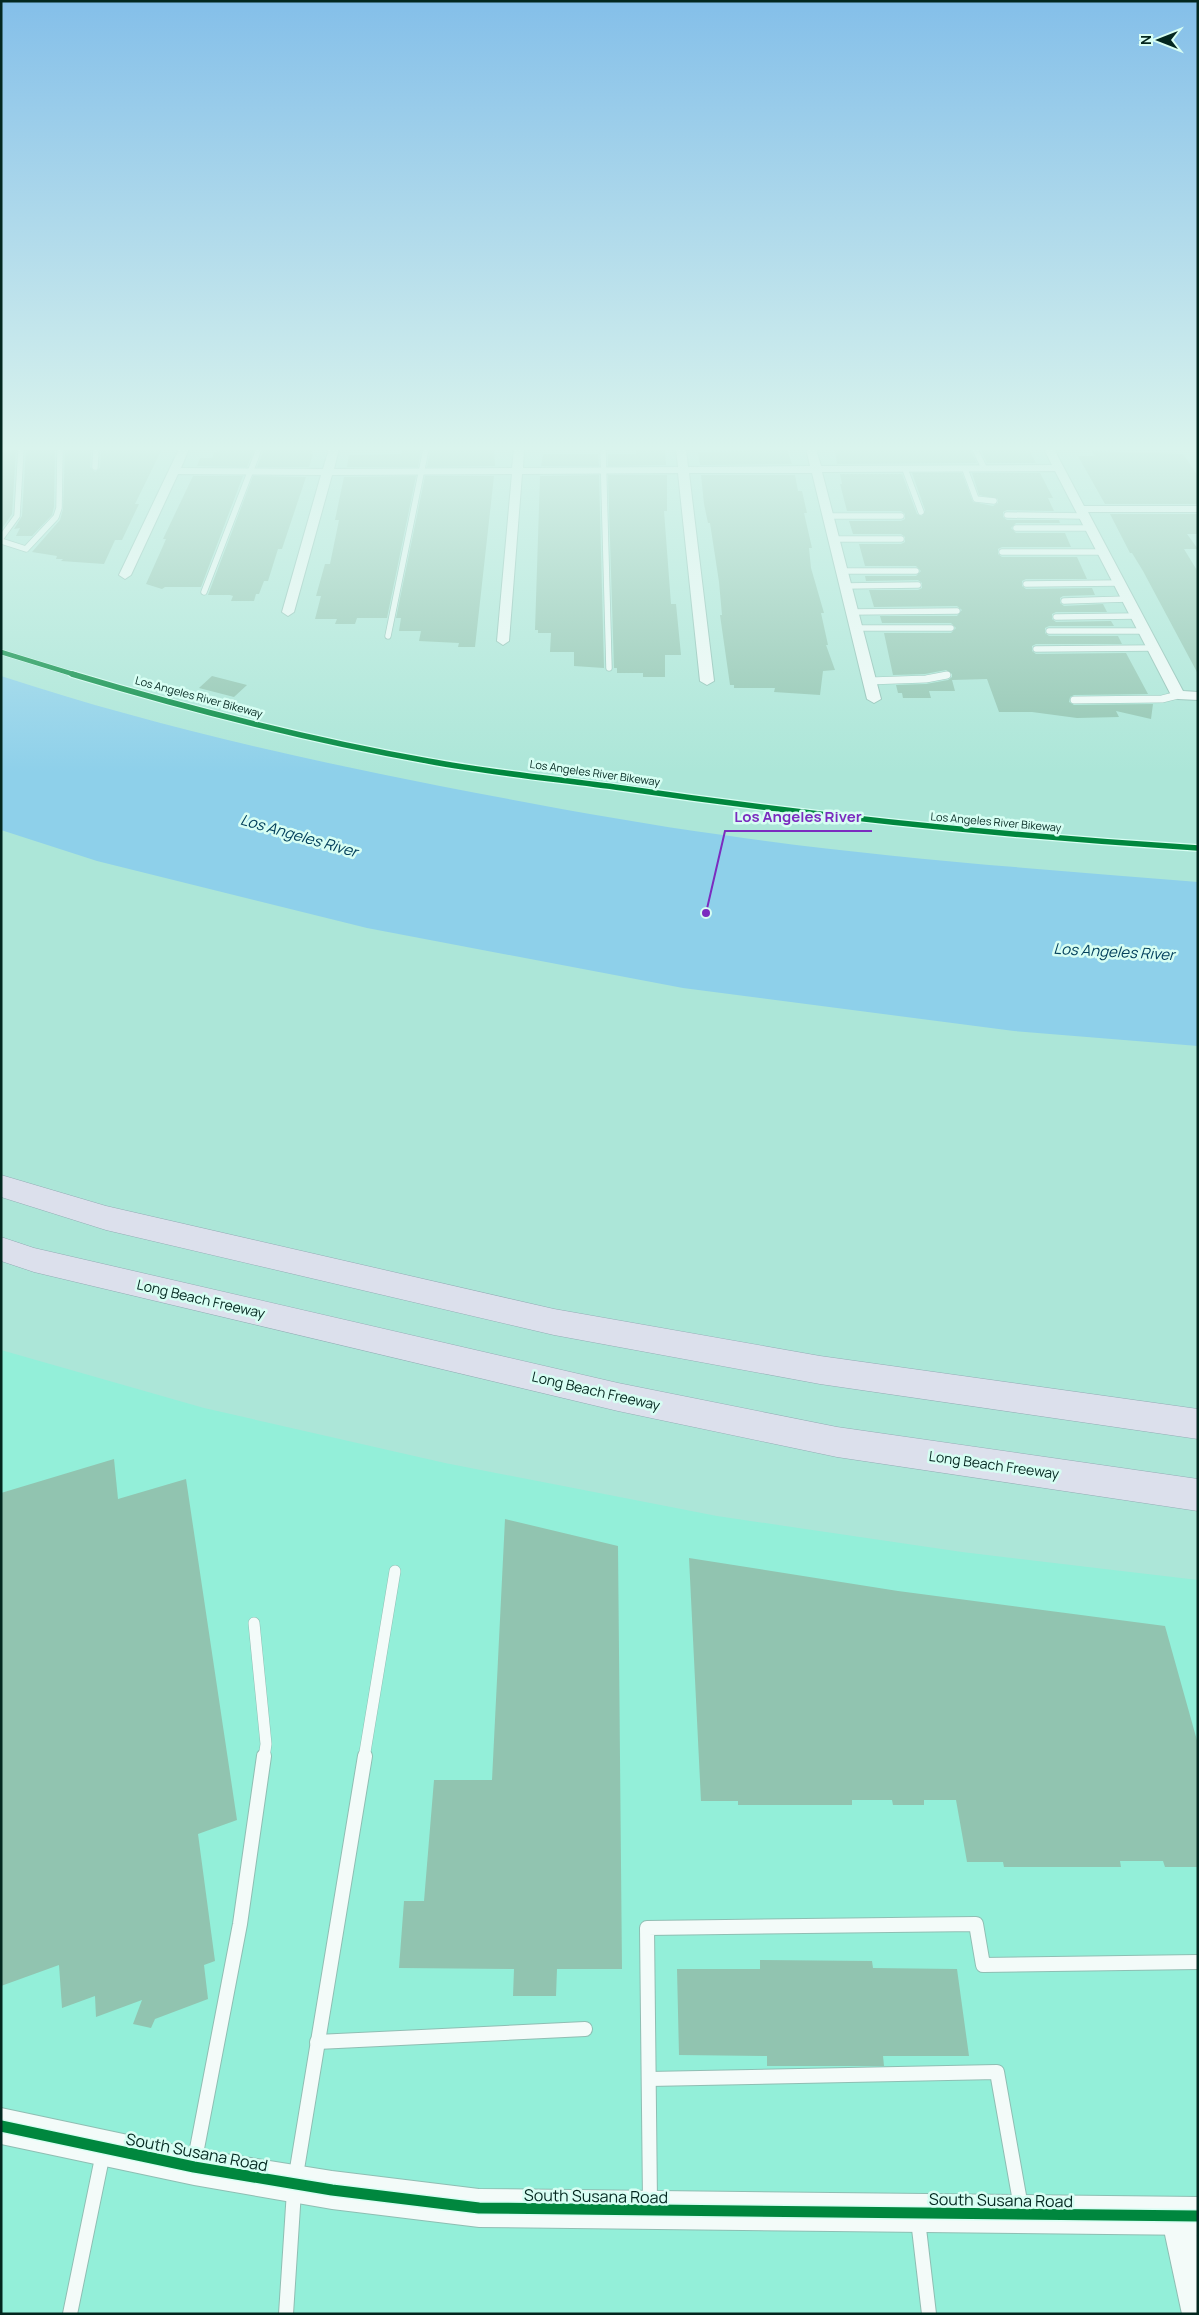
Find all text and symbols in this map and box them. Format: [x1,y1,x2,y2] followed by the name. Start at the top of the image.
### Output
[1134,15,1184,65] north arrow
[1136,35,1155,45] text: N
[134,672,265,721] street label: Los Angeles River Bikeway
[529,756,661,789] street label: Los Angeles River Bikeway
[725,801,872,831] callout: Los Angeles River
[734,806,862,827] text: Los Angeles River
[930,808,1062,835] street label: Los Angeles River Bikeway
[238,809,363,863] water label: Los Angeles River
[1053,938,1178,965] water label: Los Angeles River
[135,1274,268,1323] street label: Long Beach Freeway
[530,1366,663,1415] street label: Long Beach Freeway
[928,1446,1061,1483] street label: Long Beach Freeway
[124,2127,270,2177] street label: South Susana Road
[524,2184,668,2208] street label: South Susana Road
[929,2188,1073,2212] street label: South Susana Road

